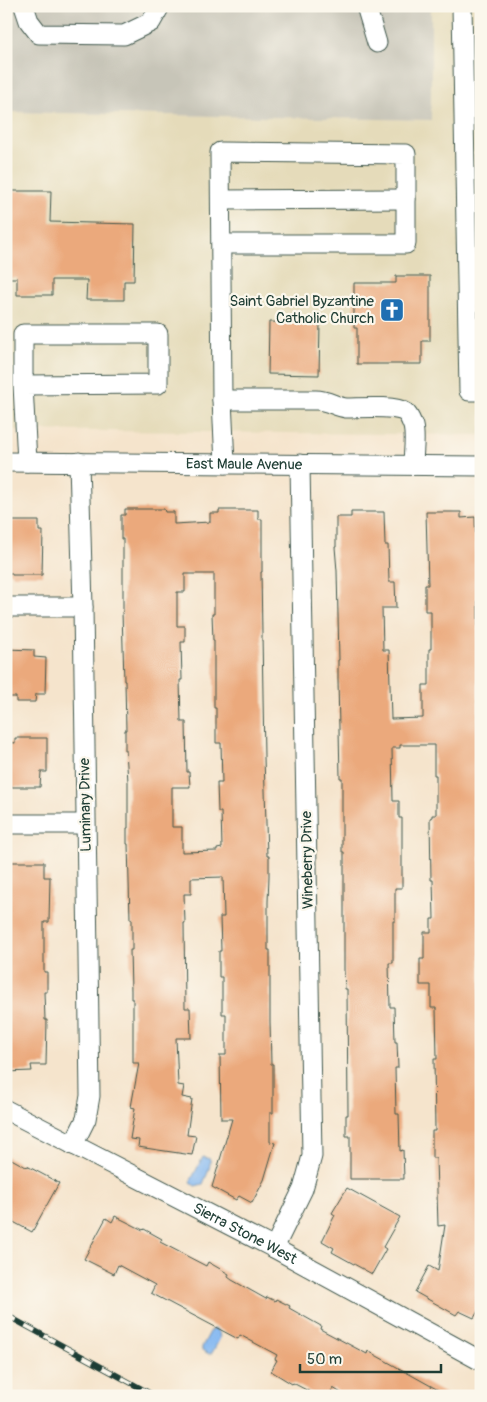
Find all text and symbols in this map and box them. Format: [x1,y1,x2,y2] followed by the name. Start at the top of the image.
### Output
[230,292,375,328] place label: Saint Gabriel Byzantine Catholic Church
[379,297,405,323] church icon: Saint Gabriel Byzantine Catholic Church
[186,455,303,474] street label: East Maule Avenue
[75,757,96,852] street label: Luminary Drive
[297,810,318,909] street label: Wineberry Drive
[190,1199,301,1269] street label: Sierra Stone West
[300,1342,441,1374] scale bar
[307,1350,342,1369] text: 50 m

